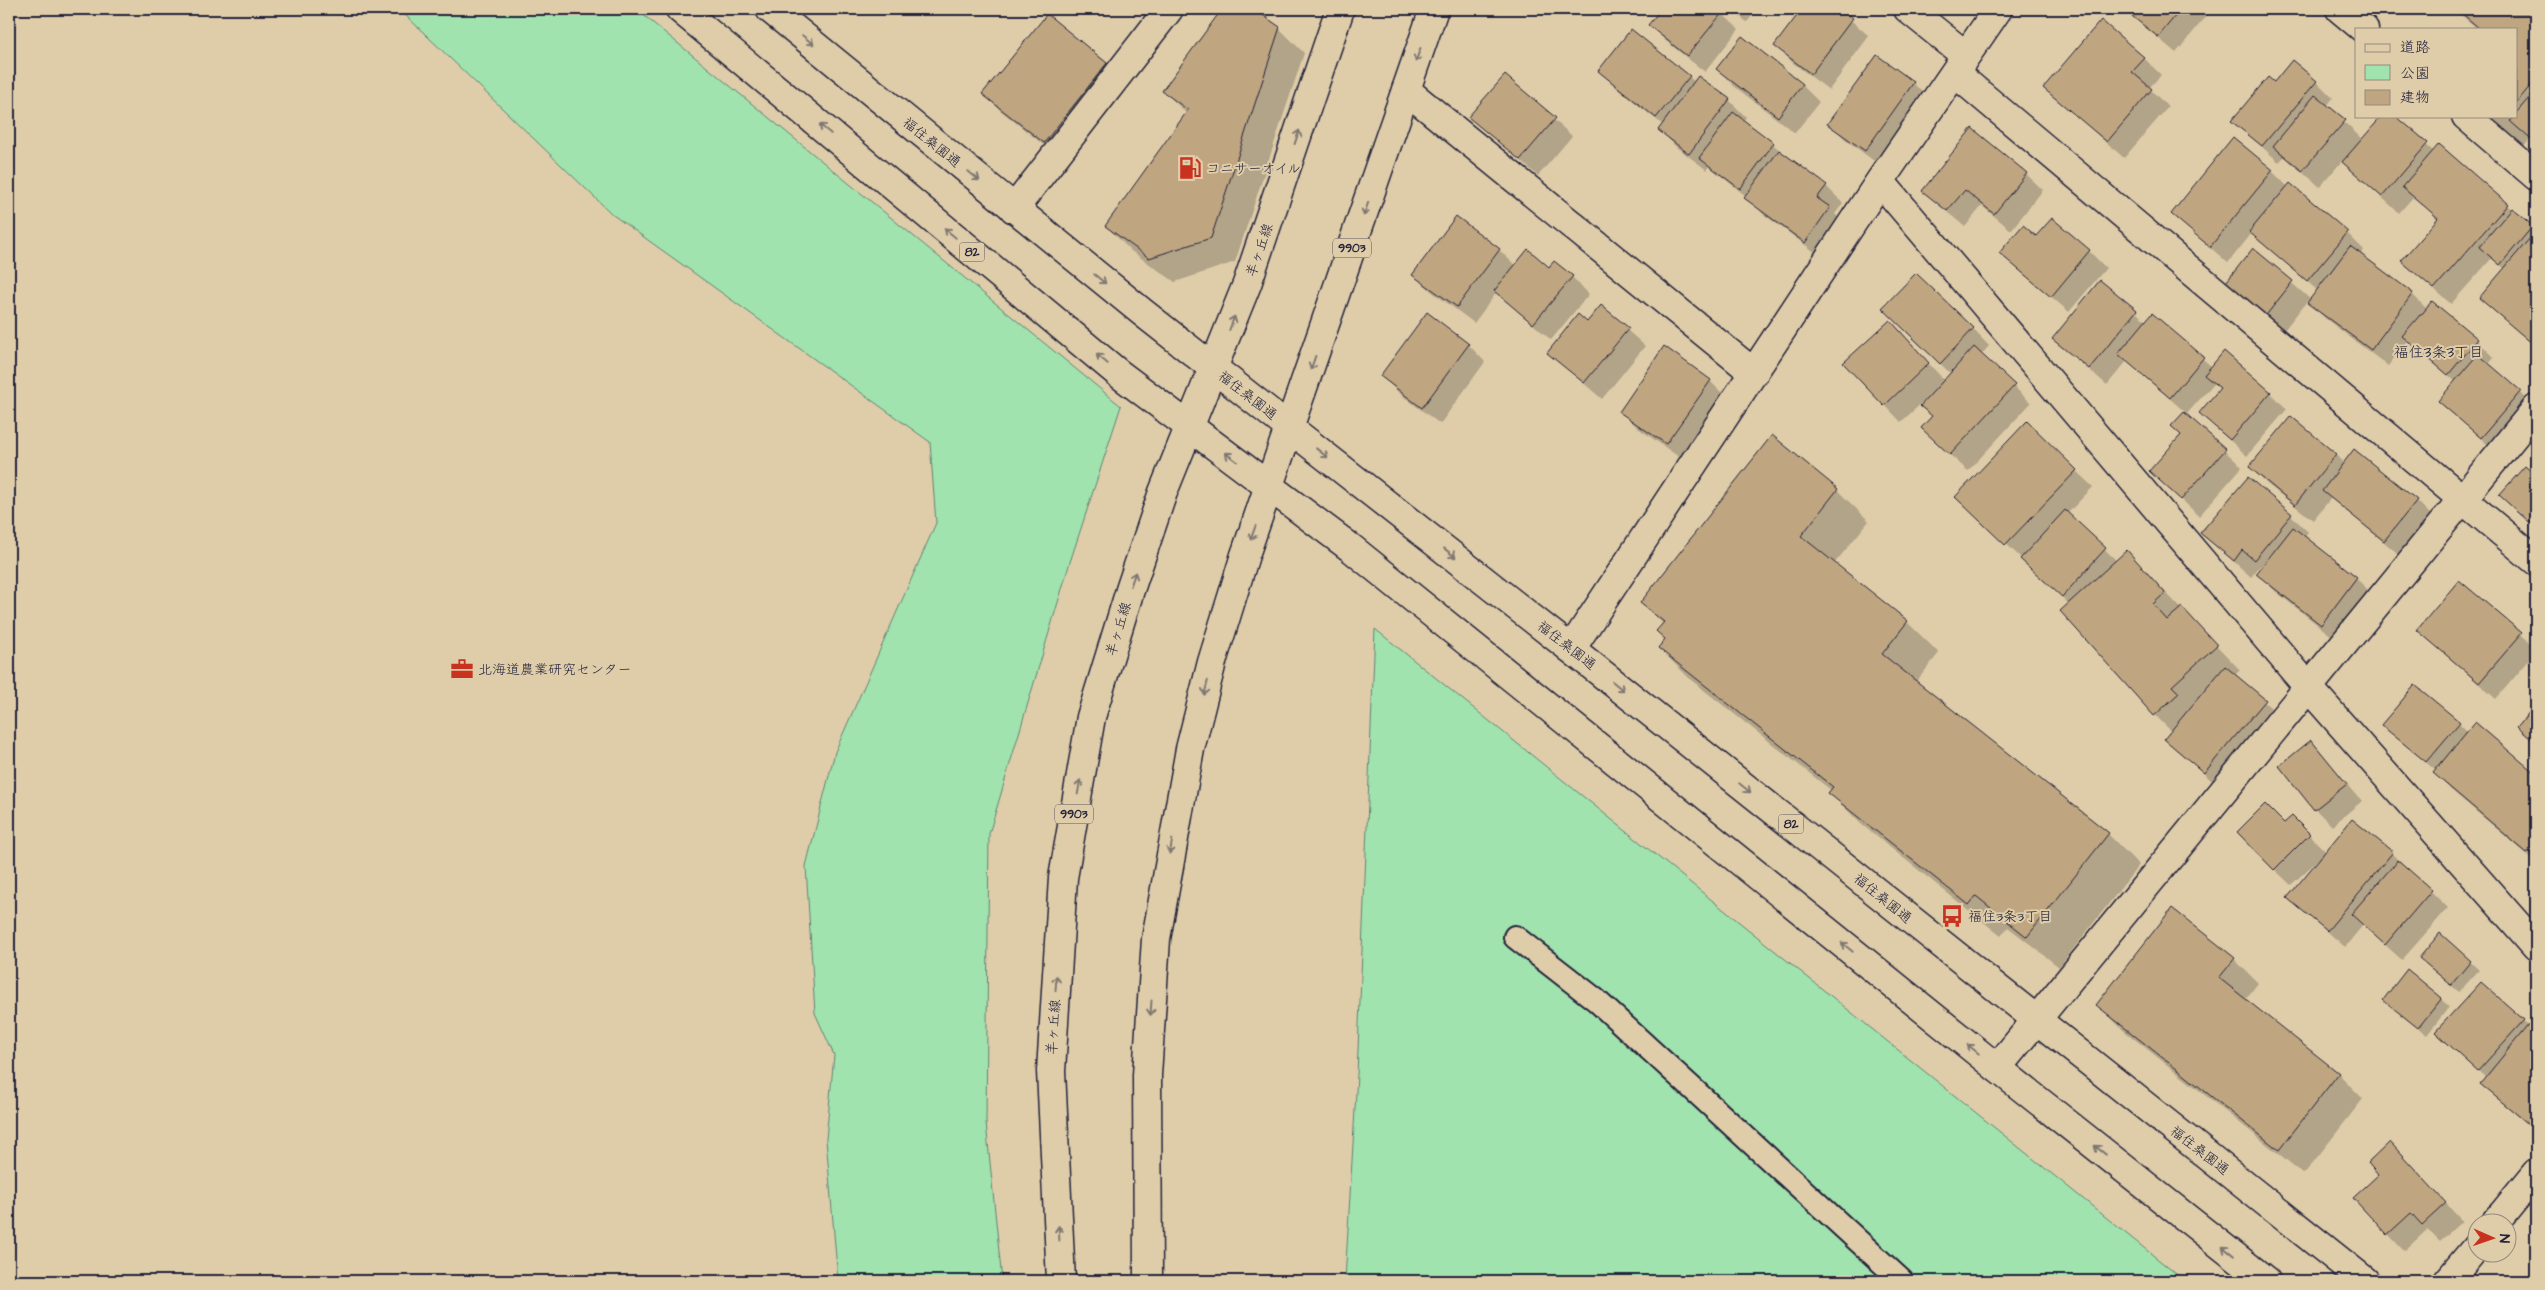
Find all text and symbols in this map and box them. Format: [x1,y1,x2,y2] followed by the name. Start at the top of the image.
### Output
[2355,28,2518,118] legend
[801,34,814,45] one-way arrow
[2400,37,2430,58] text: 道路
[1413,47,1422,62] one-way arrow
[2400,63,2430,84] text: 公園
[2400,87,2430,108] text: 建物
[898,113,965,173] street label: 福住桑園通
[819,124,832,135] one-way arrow
[1292,129,1302,145] one-way arrow
[1177,155,1203,181] fuel station icon: コニサーオイル
[1206,159,1301,179] place label: コニサーオイル
[967,171,980,182] one-way arrow
[1361,201,1370,216] one-way arrow
[1241,221,1279,280] street label: 羊ヶ丘線
[943,227,956,239] one-way arrow
[1333,238,1371,258] road number: 9903
[960,242,984,262] road number: 82
[1093,273,1106,284] one-way arrow
[1228,316,1237,332] one-way arrow
[2394,342,2484,363] district label: 福住3条3丁目
[1095,354,1108,365] one-way arrow
[1308,354,1317,370] one-way arrow
[1214,366,1281,425] street label: 福住桑園通
[1315,447,1328,458] one-way arrow
[1225,452,1238,463] one-way arrow
[1248,524,1257,540] one-way arrow
[1443,548,1457,558] one-way arrow
[1129,572,1139,588] one-way arrow
[1101,600,1137,659] street label: 羊ヶ丘線
[1533,616,1600,675] street label: 福住桑園通
[449,656,475,682] office icon: 北海道農業研究センター
[478,660,631,680] place label: 北海道農業研究センター
[1201,680,1210,696] one-way arrow
[1612,681,1625,692] one-way arrow
[1075,779,1085,795] one-way arrow
[1739,782,1752,793] one-way arrow
[1055,804,1093,824] road number: 9903
[1778,814,1804,834] road number: 82
[1165,838,1175,854] one-way arrow
[1849,869,1916,929] street label: 福住桑園通
[1939,903,1965,929] bus stop icon: 福住3条3丁目
[1968,907,2052,927] place label: 福住3条3丁目
[1840,941,1853,952] one-way arrow
[1052,975,1061,991] one-way arrow
[1042,998,1066,1056] street label: 羊ヶ丘線
[1147,999,1156,1015] one-way arrow
[1967,1043,1980,1054] one-way arrow
[2166,1121,2233,1180] street label: 福住桑園通
[2093,1145,2107,1155] one-way arrow
[2468,1212,2518,1262] north arrow
[1054,1225,1063,1241] one-way arrow
[2494,1234,2514,1243] text: N
[2221,1246,2234,1257] one-way arrow

